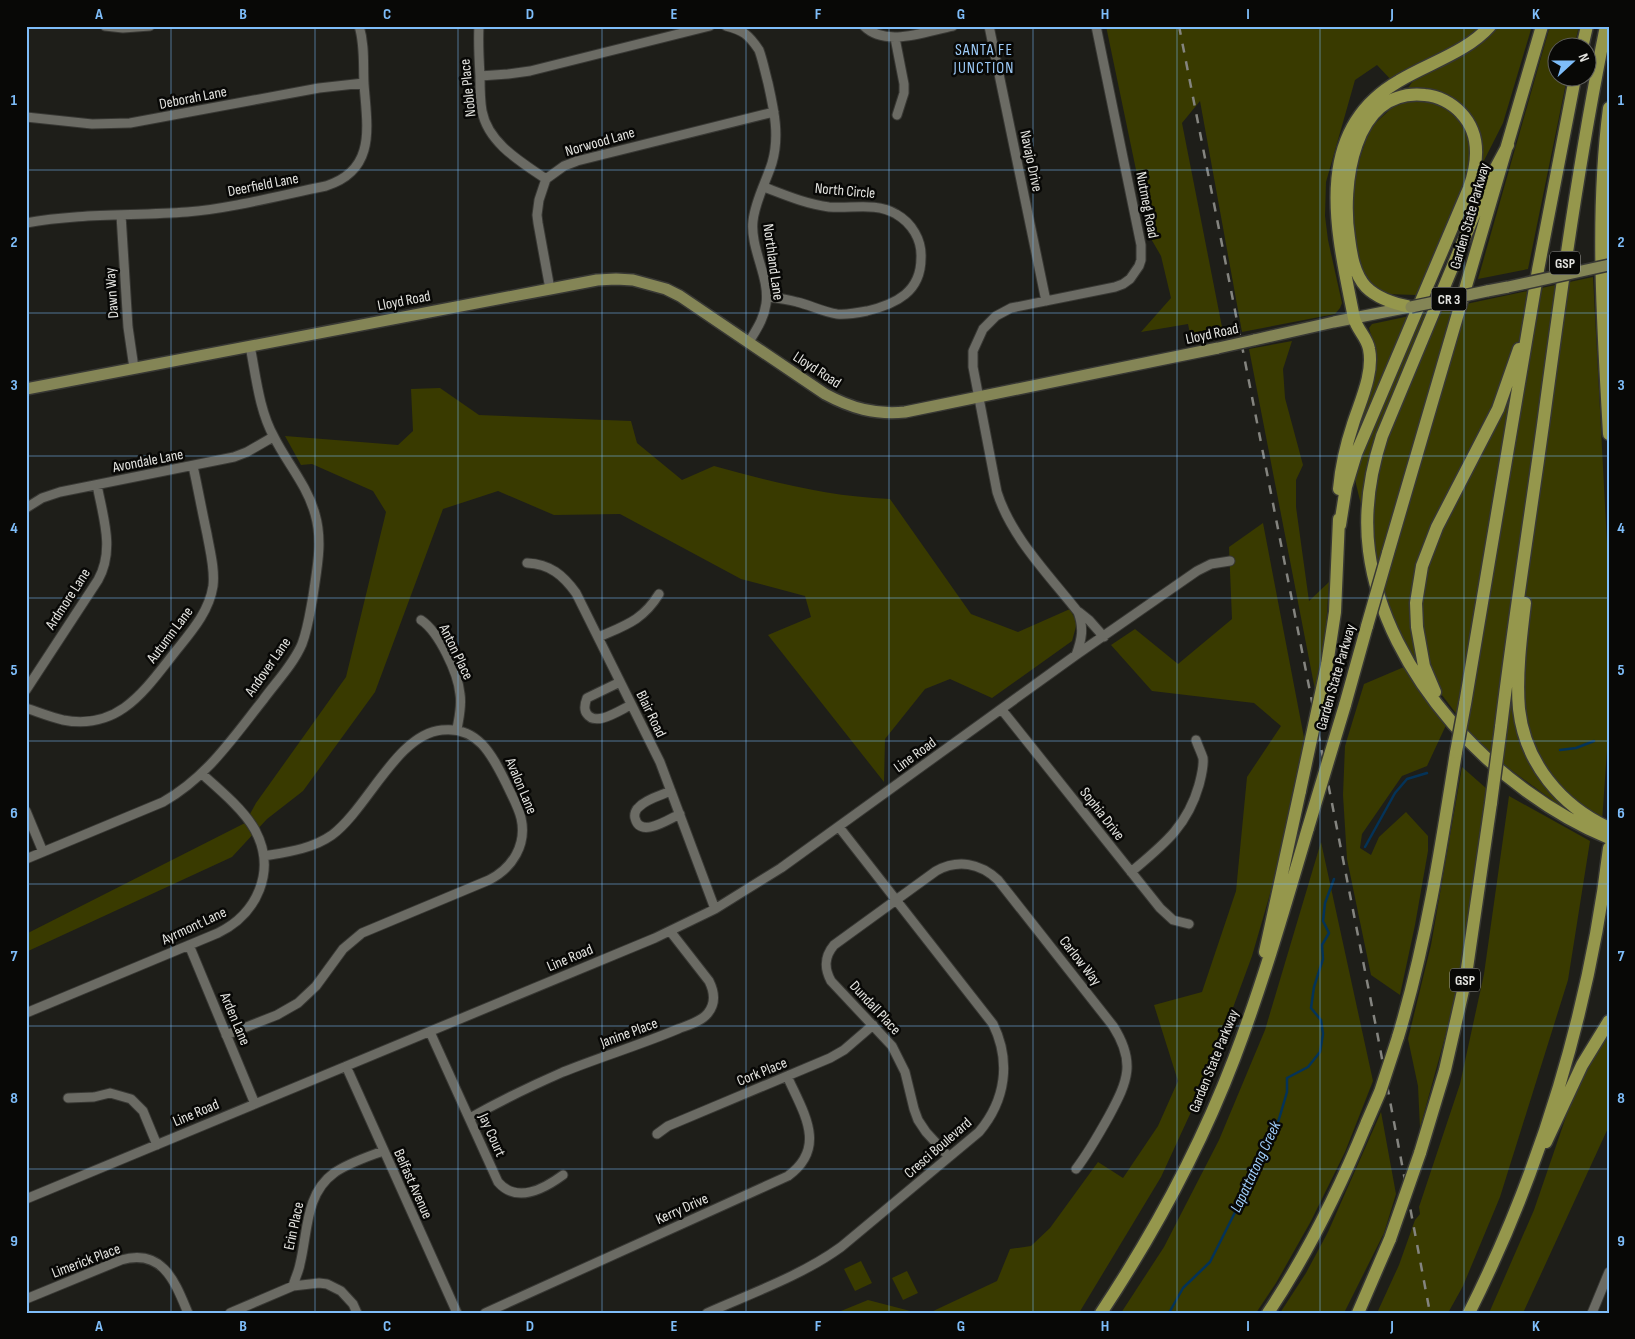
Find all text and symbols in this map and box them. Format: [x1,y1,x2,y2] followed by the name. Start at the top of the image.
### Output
[94,5,103,24] text: A
[239,5,247,24] text: B
[383,5,391,24] text: C
[526,5,534,24] text: D
[671,5,678,24] text: E
[815,5,822,24] text: F
[957,5,965,24] text: G
[1101,5,1109,24] text: H
[1246,5,1250,24] text: I
[1389,5,1394,24] text: J
[1532,5,1540,24] text: K
[1548,38,1598,88] north arrow
[953,41,1014,78] district label: SANTA FE JUNCTION
[1574,51,1593,64] text: N
[456,58,480,118] street label: Noble Place
[158,82,228,114] street label: Deborah Lane
[11,91,18,110] text: 1
[1618,91,1625,110] text: 1
[563,123,637,161] street label: Norwood Lane
[1015,129,1047,193] street label: Navajo Drive
[1446,161,1494,271] street label: Garden State Parkway
[226,169,300,201] street label: Deerfield Lane
[1131,170,1163,240] street label: Nutmeg Road
[814,179,876,203] street label: North Circle
[758,223,788,301] street label: Northland Lane
[10,233,18,252] text: 2
[1617,233,1625,252] text: 2
[1550,252,1580,274] road number: GSP
[101,267,123,319] street label: Dawn Way
[376,287,432,315] street label: Lloyd Road
[1432,288,1466,310] road number: CR 3
[1184,319,1240,349] street label: Lloyd Road
[789,347,845,393] street label: Lloyd Road
[10,376,18,395] text: 3
[1617,376,1625,395] text: 3
[110,445,185,477] street label: Avondale Lane
[10,519,18,538] text: 4
[1617,519,1625,538] text: 4
[41,565,95,634] street label: Ardmore Lane
[142,603,197,668] street label: Autumn Lane
[434,620,478,683] street label: Anton Place
[1312,622,1360,732] street label: Garden State Parkway
[240,634,295,701] street label: Andover Lane
[10,661,18,680] text: 5
[1617,661,1625,680] text: 5
[632,687,670,741] street label: Blair Road
[890,733,940,777] street label: Line Road
[500,754,541,817] street label: Avalon Lane
[1075,784,1129,844] street label: Sophia Drive
[10,804,18,823] text: 6
[1617,804,1625,823] text: 6
[158,903,229,950] street label: Ayrmont Lane
[1055,932,1105,990] street label: Carlow Way
[544,940,596,976] street label: Line Road
[11,947,18,966] text: 7
[1618,947,1625,966] text: 7
[1450,968,1480,992] road number: GSP
[845,977,905,1039] street label: Dundall Place
[215,989,255,1048] street label: Arden Lane
[1185,1006,1243,1115] street label: Garden State Parkway
[597,1014,660,1052] street label: Janine Place
[734,1053,790,1091] street label: Cork Place
[10,1089,18,1108] text: 8
[1617,1089,1625,1108] text: 8
[170,1095,222,1131] street label: Line Road
[474,1109,510,1160] street label: Jay Court
[900,1113,976,1183] street label: Cresci Boulevard
[1227,1118,1286,1215] water label: Lapattatong Creek
[389,1146,437,1222] street label: Belfast Avenue
[653,1189,711,1229] street label: Kerry Drive
[280,1200,308,1252] street label: Erin Place
[10,1232,18,1251] text: 9
[1617,1232,1625,1251] text: 9
[49,1239,123,1283] street label: Limerick Place
[94,1317,103,1336] text: A
[239,1317,247,1336] text: B
[383,1317,391,1336] text: C
[526,1317,534,1336] text: D
[671,1317,678,1336] text: E
[815,1317,822,1336] text: F
[957,1317,965,1336] text: G
[1101,1317,1109,1336] text: H
[1246,1317,1250,1336] text: I
[1389,1317,1394,1336] text: J
[1532,1317,1540,1336] text: K

